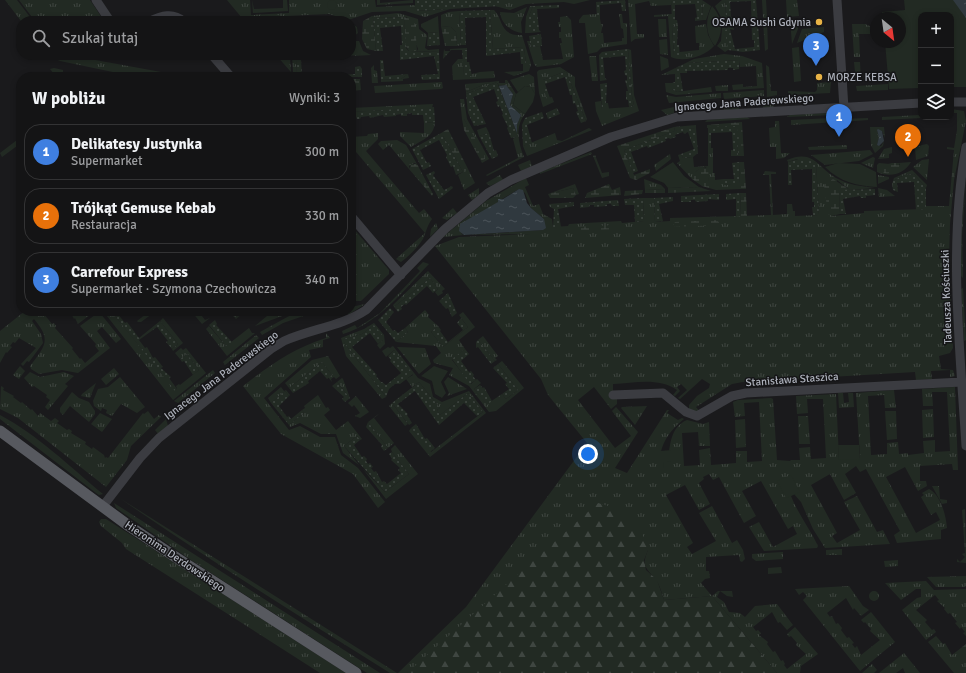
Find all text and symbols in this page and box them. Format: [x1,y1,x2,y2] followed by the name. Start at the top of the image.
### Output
[870,12,906,48] north arrow
[918,12,954,120] map controls
[918,12,954,48] button: +
[16,16,356,60] search box
[712,16,811,29] place label: OSAMA Sushi Gdynia
[814,17,824,27] marker: OSAMA Sushi Gdynia
[30,27,52,49] icon: search
[62,29,138,47] text: Szukaj tutaj
[803,33,829,66] pin: 3
[918,48,954,84] button: −
[827,71,897,84] place label: MORZE KEBSA
[814,72,824,82] marker: MORZE KEBSA
[918,84,954,120] button: layers
[32,88,105,109] text: W pobliżu
[289,90,340,106] text: Wyniki: 3
[674,91,814,114] street label: Ignacego Jana Paderewskiego
[826,104,852,137] pin: 1
[895,124,921,157] pin: 2
[71,135,202,153] text: Delikatesy Justynka
[42,144,50,160] text: 1
[305,144,339,160] text: 300 m
[71,153,143,169] text: Supermarket
[71,199,216,217] text: Trójkąt Gemuse Kebab
[42,208,50,224] text: 2
[305,208,339,224] text: 330 m
[71,217,137,233] text: Restauracja
[938,249,955,344] street label: Tadeusza Kościuszki
[71,263,188,281] text: Carrefour Express
[42,272,50,288] text: 3
[305,272,339,288] text: 340 m
[71,281,276,297] text: Supermarket · Szymona Czechowicza
[162,328,281,423] street label: Ignacego Jana Paderewskiego
[745,370,839,389] street label: Stanisława Staszica
[578,444,598,464] your location
[122,518,227,595] street label: Hieronima Derdowskiego

